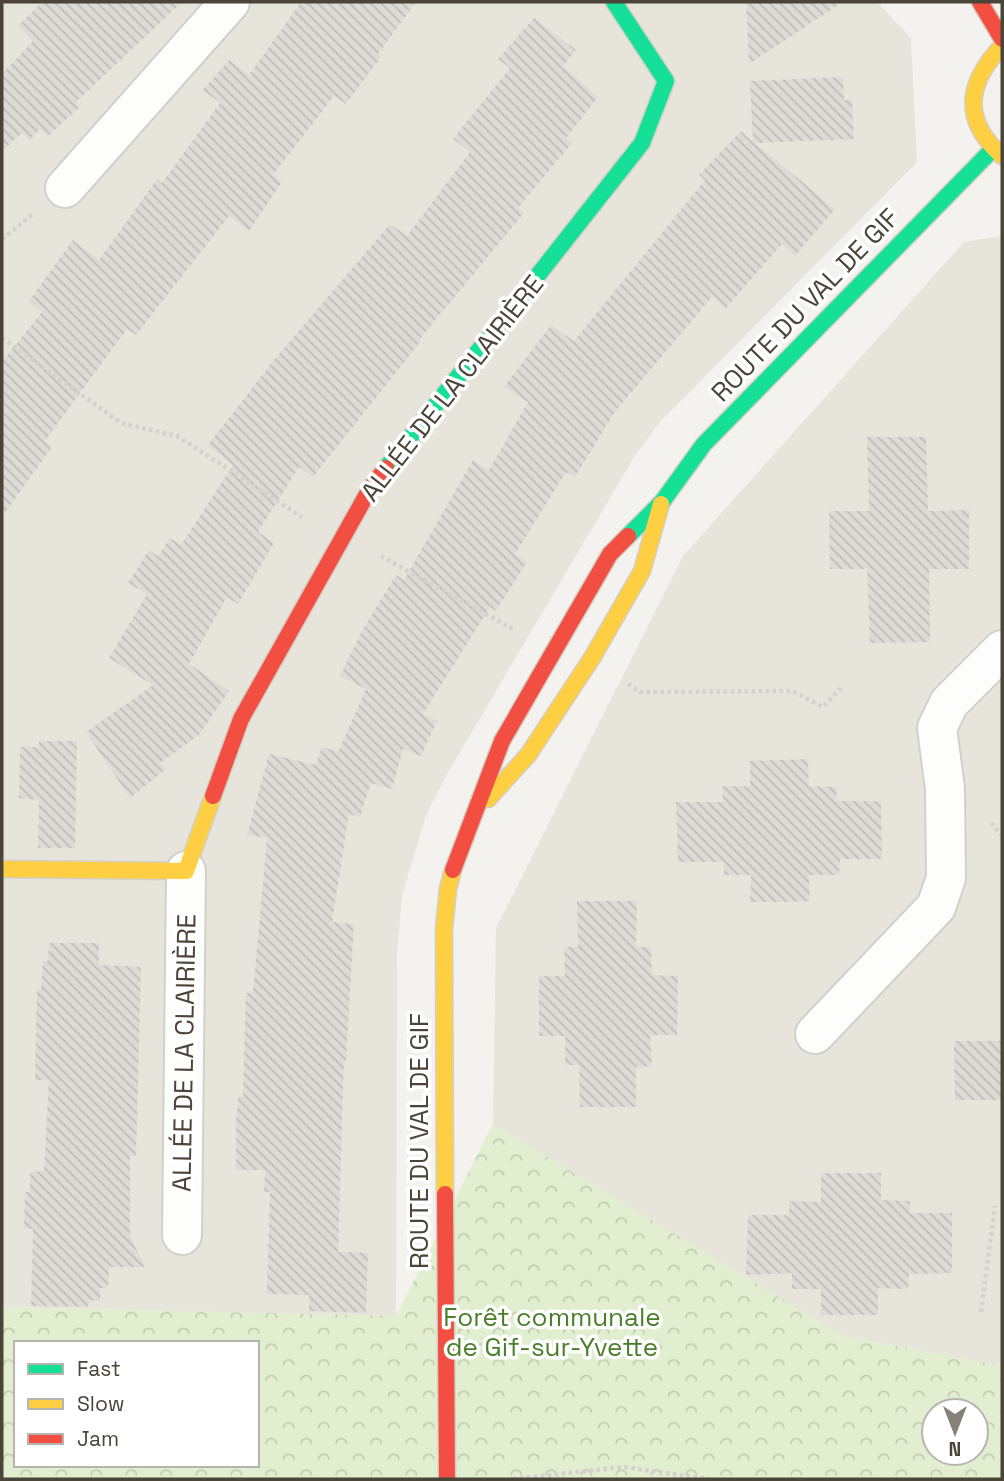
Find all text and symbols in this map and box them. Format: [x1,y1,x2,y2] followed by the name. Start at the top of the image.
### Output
[704,201,906,409] street label: ROUTE DU VAL DE GIF
[353,268,551,508] street label: ALLÉE DE LA CLAIRIÈRE
[165,914,203,1192] street label: ALLÉE DE LA CLAIRIÈRE
[402,1013,436,1269] street label: ROUTE DU VAL DE GIF
[443,1300,661,1364] park label: Forêt communale de Gif-sur-Yvette
[14,1341,259,1467] legend
[77,1355,121,1382] text: Fast
[77,1390,125,1417] text: Slow
[920,1397,990,1467] north arrow
[77,1425,119,1452] text: Jam
[949,1436,961,1461] text: N

